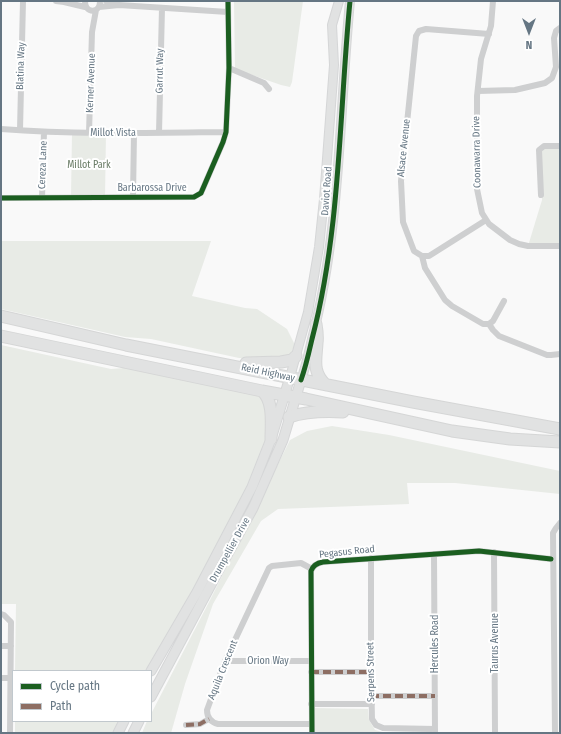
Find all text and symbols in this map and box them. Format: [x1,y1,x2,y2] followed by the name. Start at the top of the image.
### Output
[509,12,549,52] north arrow
[526,38,532,51] text: N
[14,42,28,90] street label: Blatina Way
[154,48,166,94] street label: Garrut Way
[84,53,98,113] street label: Kerner Avenue
[470,116,484,188] street label: Coonawarra Drive
[395,118,413,178] street label: Alsace Avenue
[90,127,136,139] street label: Millot Vista
[36,141,50,189] street label: Cereza Lane
[67,159,111,171] park label: Millot Park
[319,166,335,216] street label: Daviot Road
[117,182,187,194] street label: Barbarossa Drive
[240,361,296,385] street label: Reid Highway
[207,516,253,584] street label: Drumpellier Drive
[318,543,376,561] street label: Pegasus Road
[489,613,501,673] street label: Taurus Avenue
[429,615,441,673] street label: Hercules Road
[206,638,240,702] street label: Aquila Crescent
[364,642,378,702] street label: Serpens Street
[247,655,289,667] street label: Orion Way
[12,670,152,722] legend
[50,679,100,693] text: Cycle path
[50,699,72,713] text: Path

